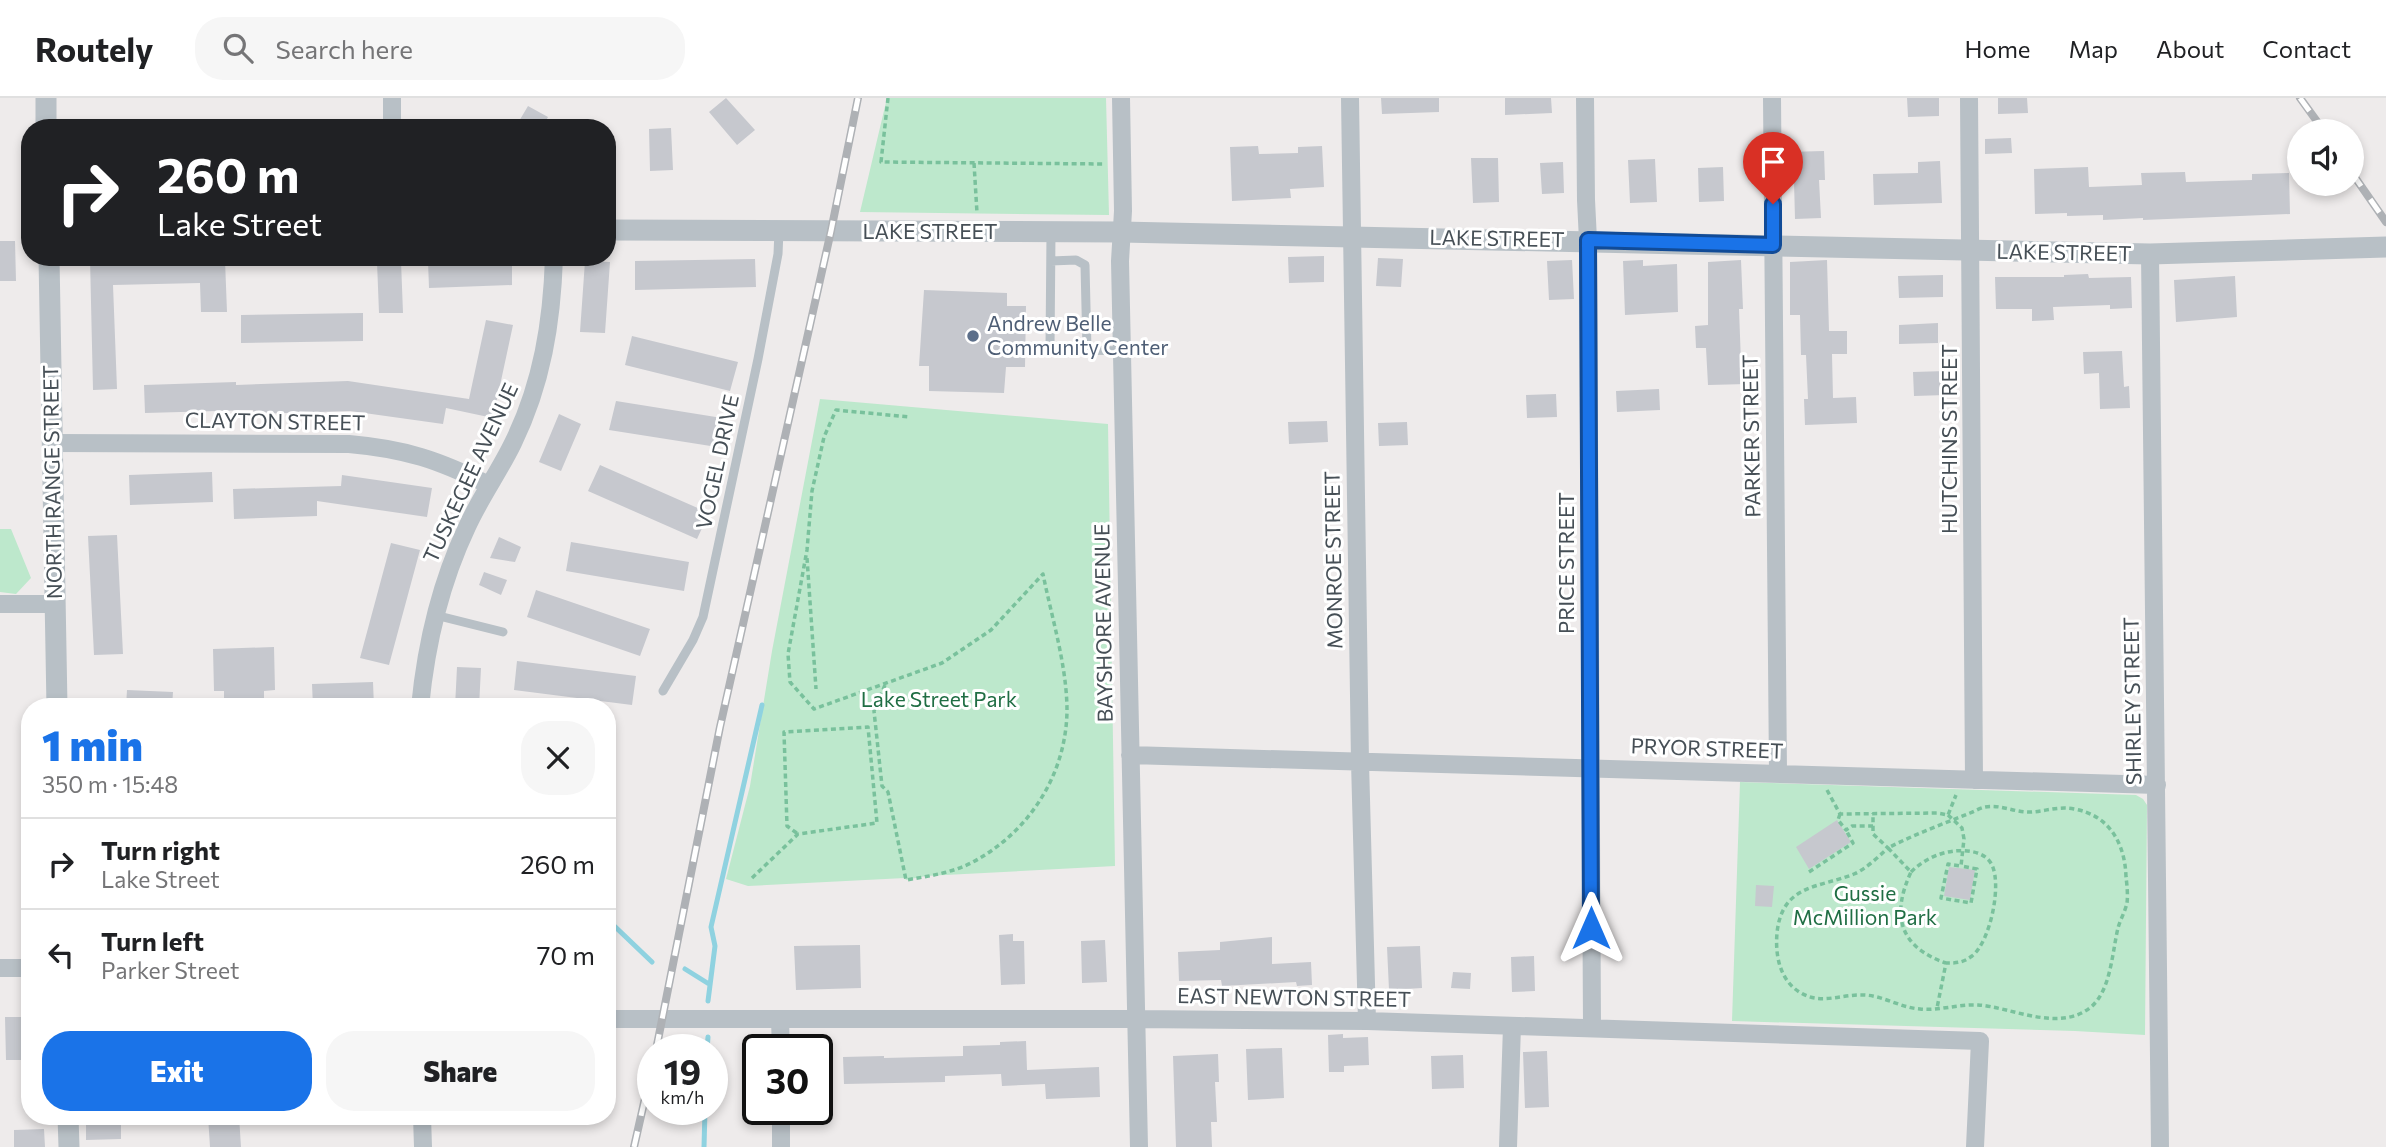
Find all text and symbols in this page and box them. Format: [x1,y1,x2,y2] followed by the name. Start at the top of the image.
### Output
[195,17,685,80] search box
[35,28,153,69] text: Routely
[219,29,257,67] icon: search
[275,33,413,64] text: Search here
[1965,34,2031,63] text: Home
[2069,34,2118,63] text: Map
[2156,34,2224,63] text: About
[2262,34,2351,63] text: Contact
[2287,119,2364,196] map controls
[2287,119,2364,196] button: sound
[1743,132,1803,204] pin
[157,143,299,203] text: 260 m
[1754,143,1792,181] icon: arrive
[42,147,133,238] icon: right
[157,203,322,243] text: Lake Street
[862,218,998,243] street label: LAKE STREET
[1429,224,1565,251] street label: LAKE STREET
[1996,238,2132,265] street label: LAKE STREET
[987,310,1169,359] place label: Andrew Belle Community Center
[965,328,981,344] marker: Andrew Belle Community Center
[1936,344,1961,534] street label: HUTCHINS STREET
[1737,354,1764,518] street label: PARKER STREET
[37,365,66,599] street label: NORTH RANGE STREET
[417,378,522,566] street label: TUSKEGEE AVENUE
[690,392,743,531] street label: VOGEL DRIVE
[185,406,365,435] street label: CLAYTON STREET
[1318,471,1347,649] street label: MONROE STREET
[1553,492,1578,634] street label: PRICE STREET
[1088,524,1117,723] street label: BAYSHORE AVENUE
[2118,617,2145,785] street label: SHIRLEY STREET
[861,686,1017,711] park label: Lake Street Park
[42,718,143,770] text: 1 min
[521,721,595,795] button: close
[1630,732,1784,763] street label: PRYOR STREET
[42,770,178,798] text: 350 m · 15:48
[101,834,220,865] text: Turn right
[42,845,80,883] icon: right
[520,848,595,879] text: 260 m
[101,865,220,893] text: Lake Street
[1793,880,1937,929] park label: Gussie McMillion Park
[1554,891,1628,965] position arrow
[101,925,204,956] text: Turn left
[42,936,80,974] icon: left
[537,939,595,970] text: 70 m
[101,956,239,984] text: Parker Street
[1177,982,1411,1011] street label: EAST NEWTON STREET
[42,1031,312,1111] button: Exit
[326,1031,595,1111] button: Share
[742,1034,833,1125] speed limit sign: 30
[664,1049,701,1092] text: 19
[661,1086,704,1108] text: km/h

